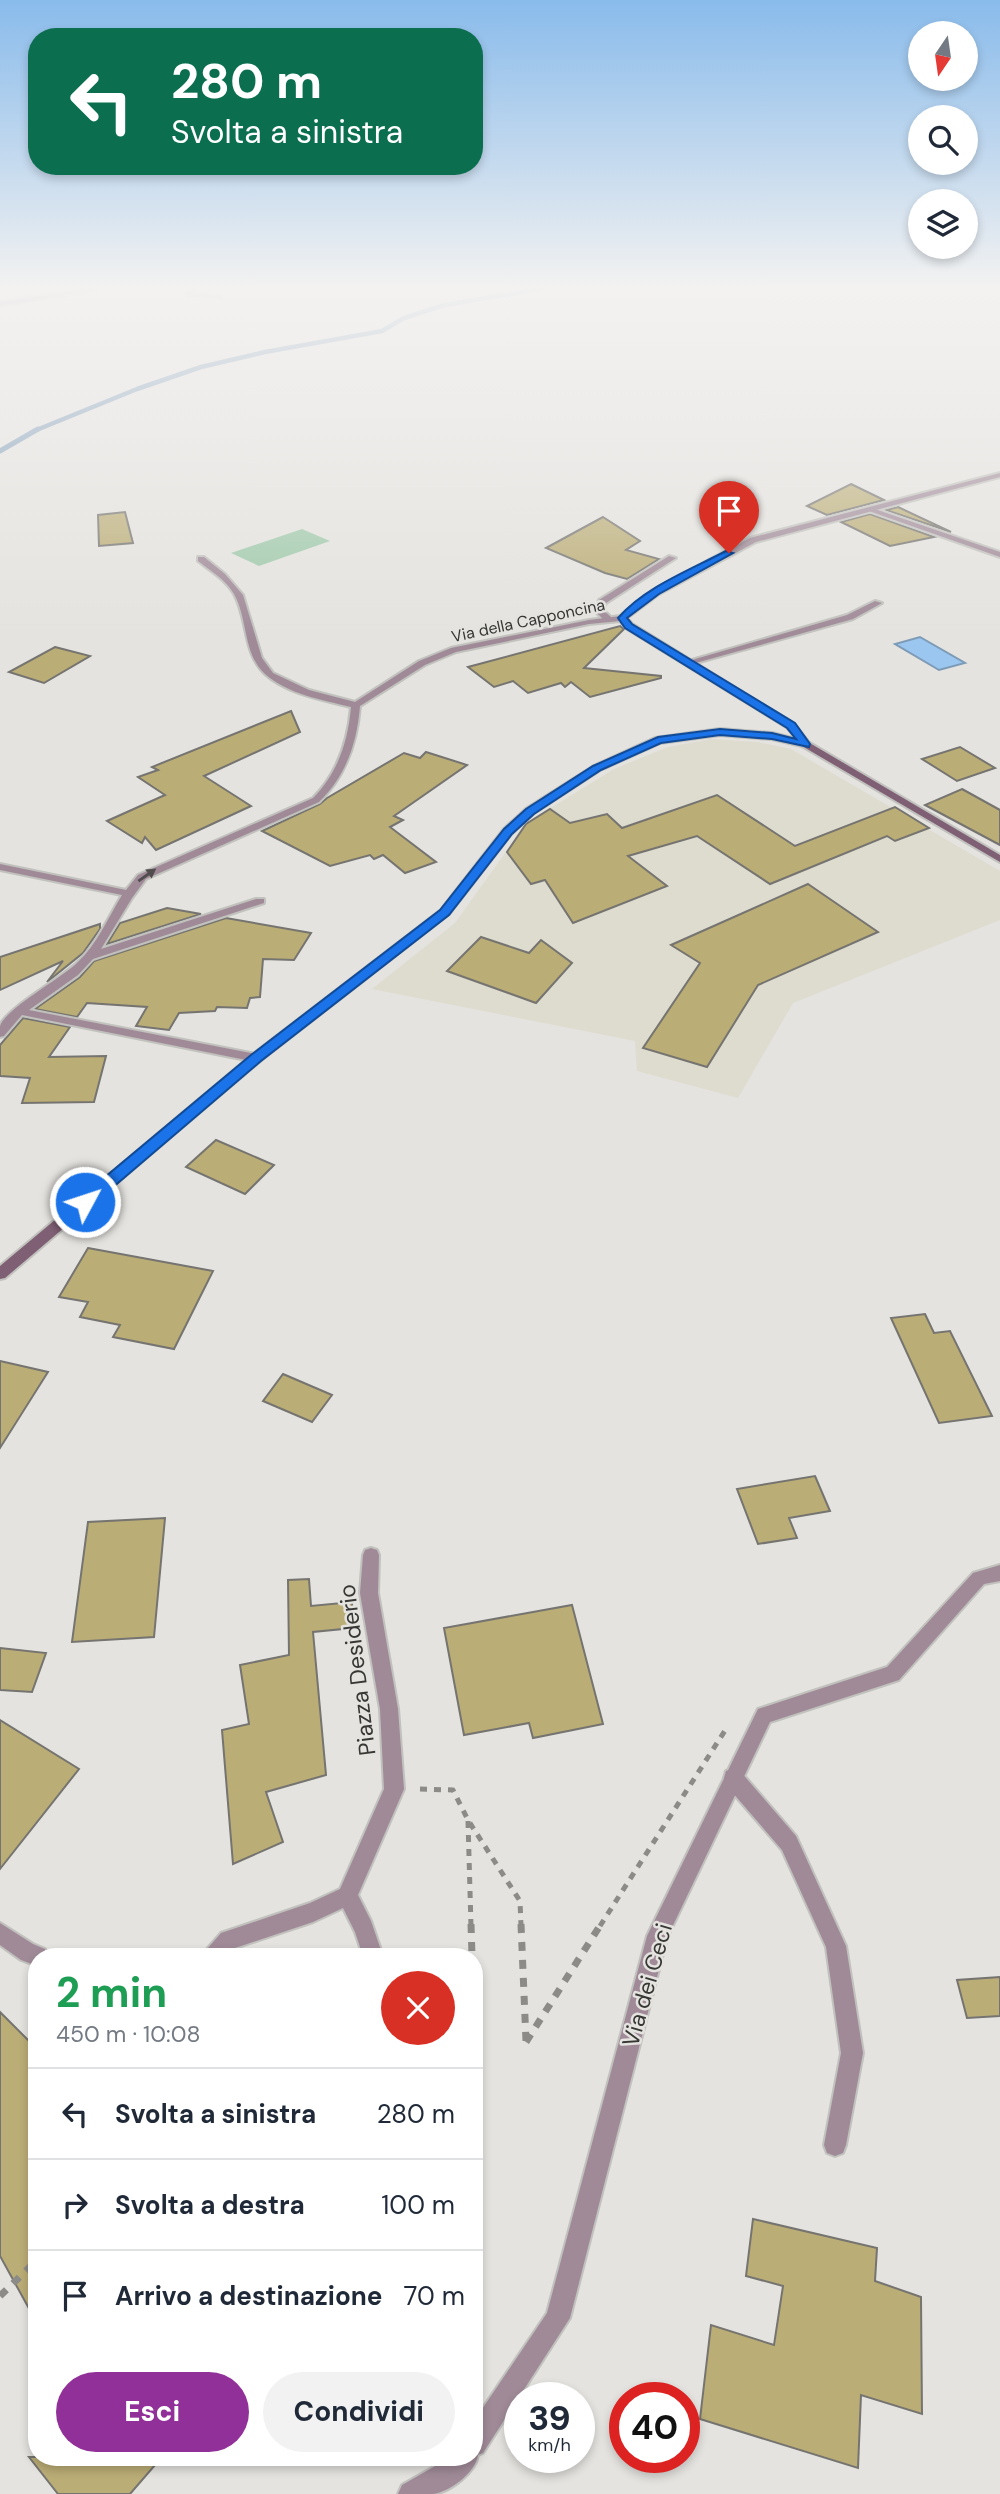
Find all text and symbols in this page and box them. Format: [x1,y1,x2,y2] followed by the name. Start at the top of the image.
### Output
[908,21,978,91] north arrow
[908,21,978,259] map controls
[171,49,322,113] text: 280 m
[56,56,147,147] icon: left
[908,105,978,175] button: search
[171,111,403,153] text: Svolta a sinistra
[908,189,978,259] button: layers
[699,481,759,553] pin
[710,492,748,530] icon: arrive
[449,594,607,647] street label: Via della Capponcina
[138,868,156,882] one-way arrow
[48,1165,122,1239] position arrow
[332,1583,382,1757] street label: Piazza Desiderio
[615,1920,679,2050] street label: Via dei Ceci
[56,1965,167,2020] text: 2 min
[381,1971,455,2045] button: close
[56,2019,200,2049] text: 450 m · 10:08
[56,2095,94,2133] icon: left
[115,2097,316,2131] text: Svolta a sinistra
[377,2097,455,2131] text: 280 m
[56,2186,94,2224] icon: right
[115,2188,305,2222] text: Svolta a destra
[381,2188,455,2222] text: 100 m
[56,2277,94,2315] icon: arrive
[115,2279,382,2313] text: Arrivo a destinazione
[403,2279,465,2313] text: 70 m
[56,2372,249,2452] button: Esci
[263,2372,455,2452] button: Condividi
[609,2382,700,2473] speed limit sign: 40
[528,2395,571,2441] text: 39
[528,2433,571,2457] text: km/h

